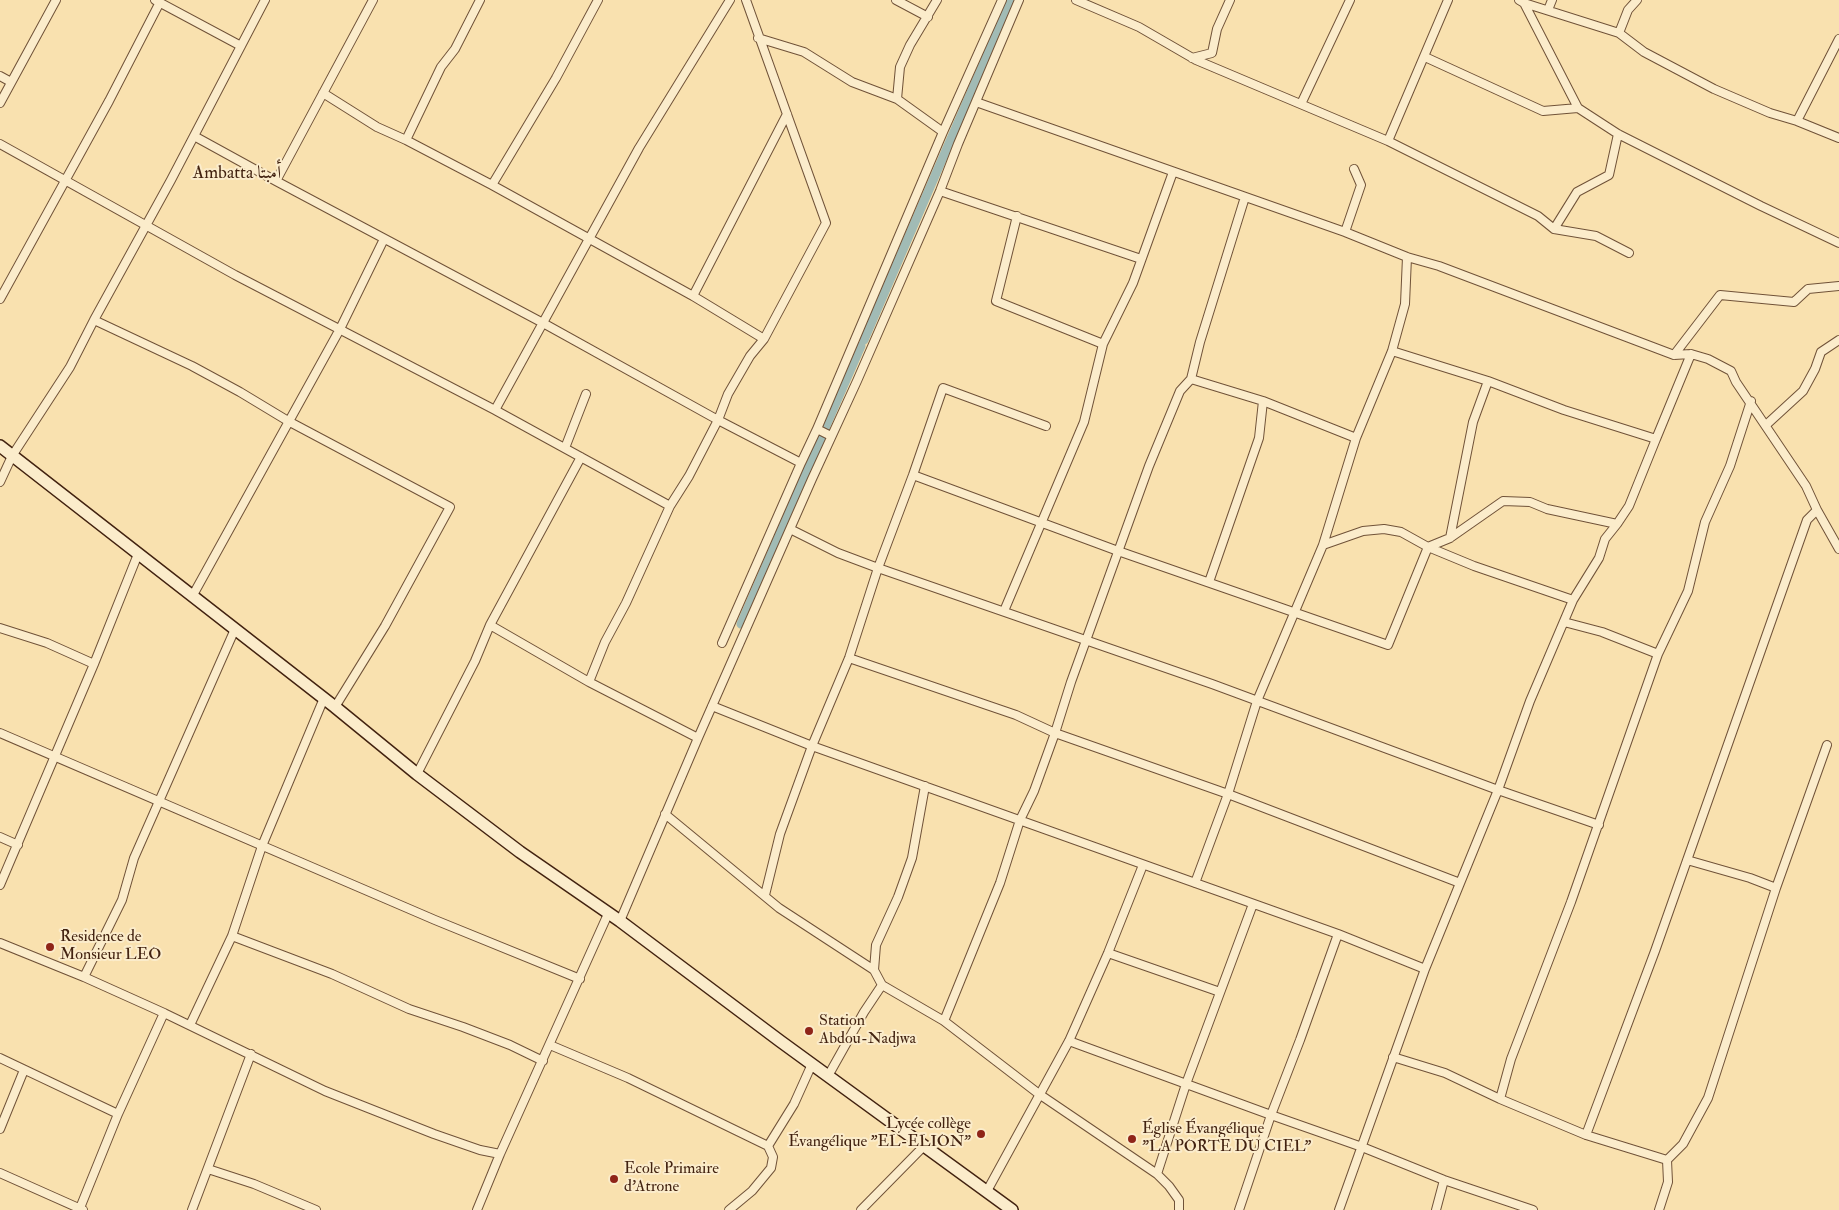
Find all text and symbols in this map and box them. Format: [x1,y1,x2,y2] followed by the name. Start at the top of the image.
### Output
[193,163,281,185] district label: Ambatta أمبتا
[60,928,161,966] place label: Residence de Monsieur LEO
[44,941,56,953] marker: Residence de Monsieur LEO
[819,1012,916,1050] place label: Station Abdou-Nadjwa
[803,1025,815,1037] marker: Station Abdou-Nadjwa
[788,1115,971,1153] place label: Lycée collège Évangélique "EL-ELION"
[1142,1120,1311,1158] place label: Église Évangélique "LA PORTE DU CIEL"
[975,1128,987,1140] marker: Lycée collège Évangélique "EL-ELION"
[1126,1133,1138,1145] marker: Église Évangélique "LA PORTE DU CIEL"
[624,1160,719,1198] place label: Ecole Primaire d'Atrone
[608,1173,620,1185] marker: Ecole Primaire d'Atrone

